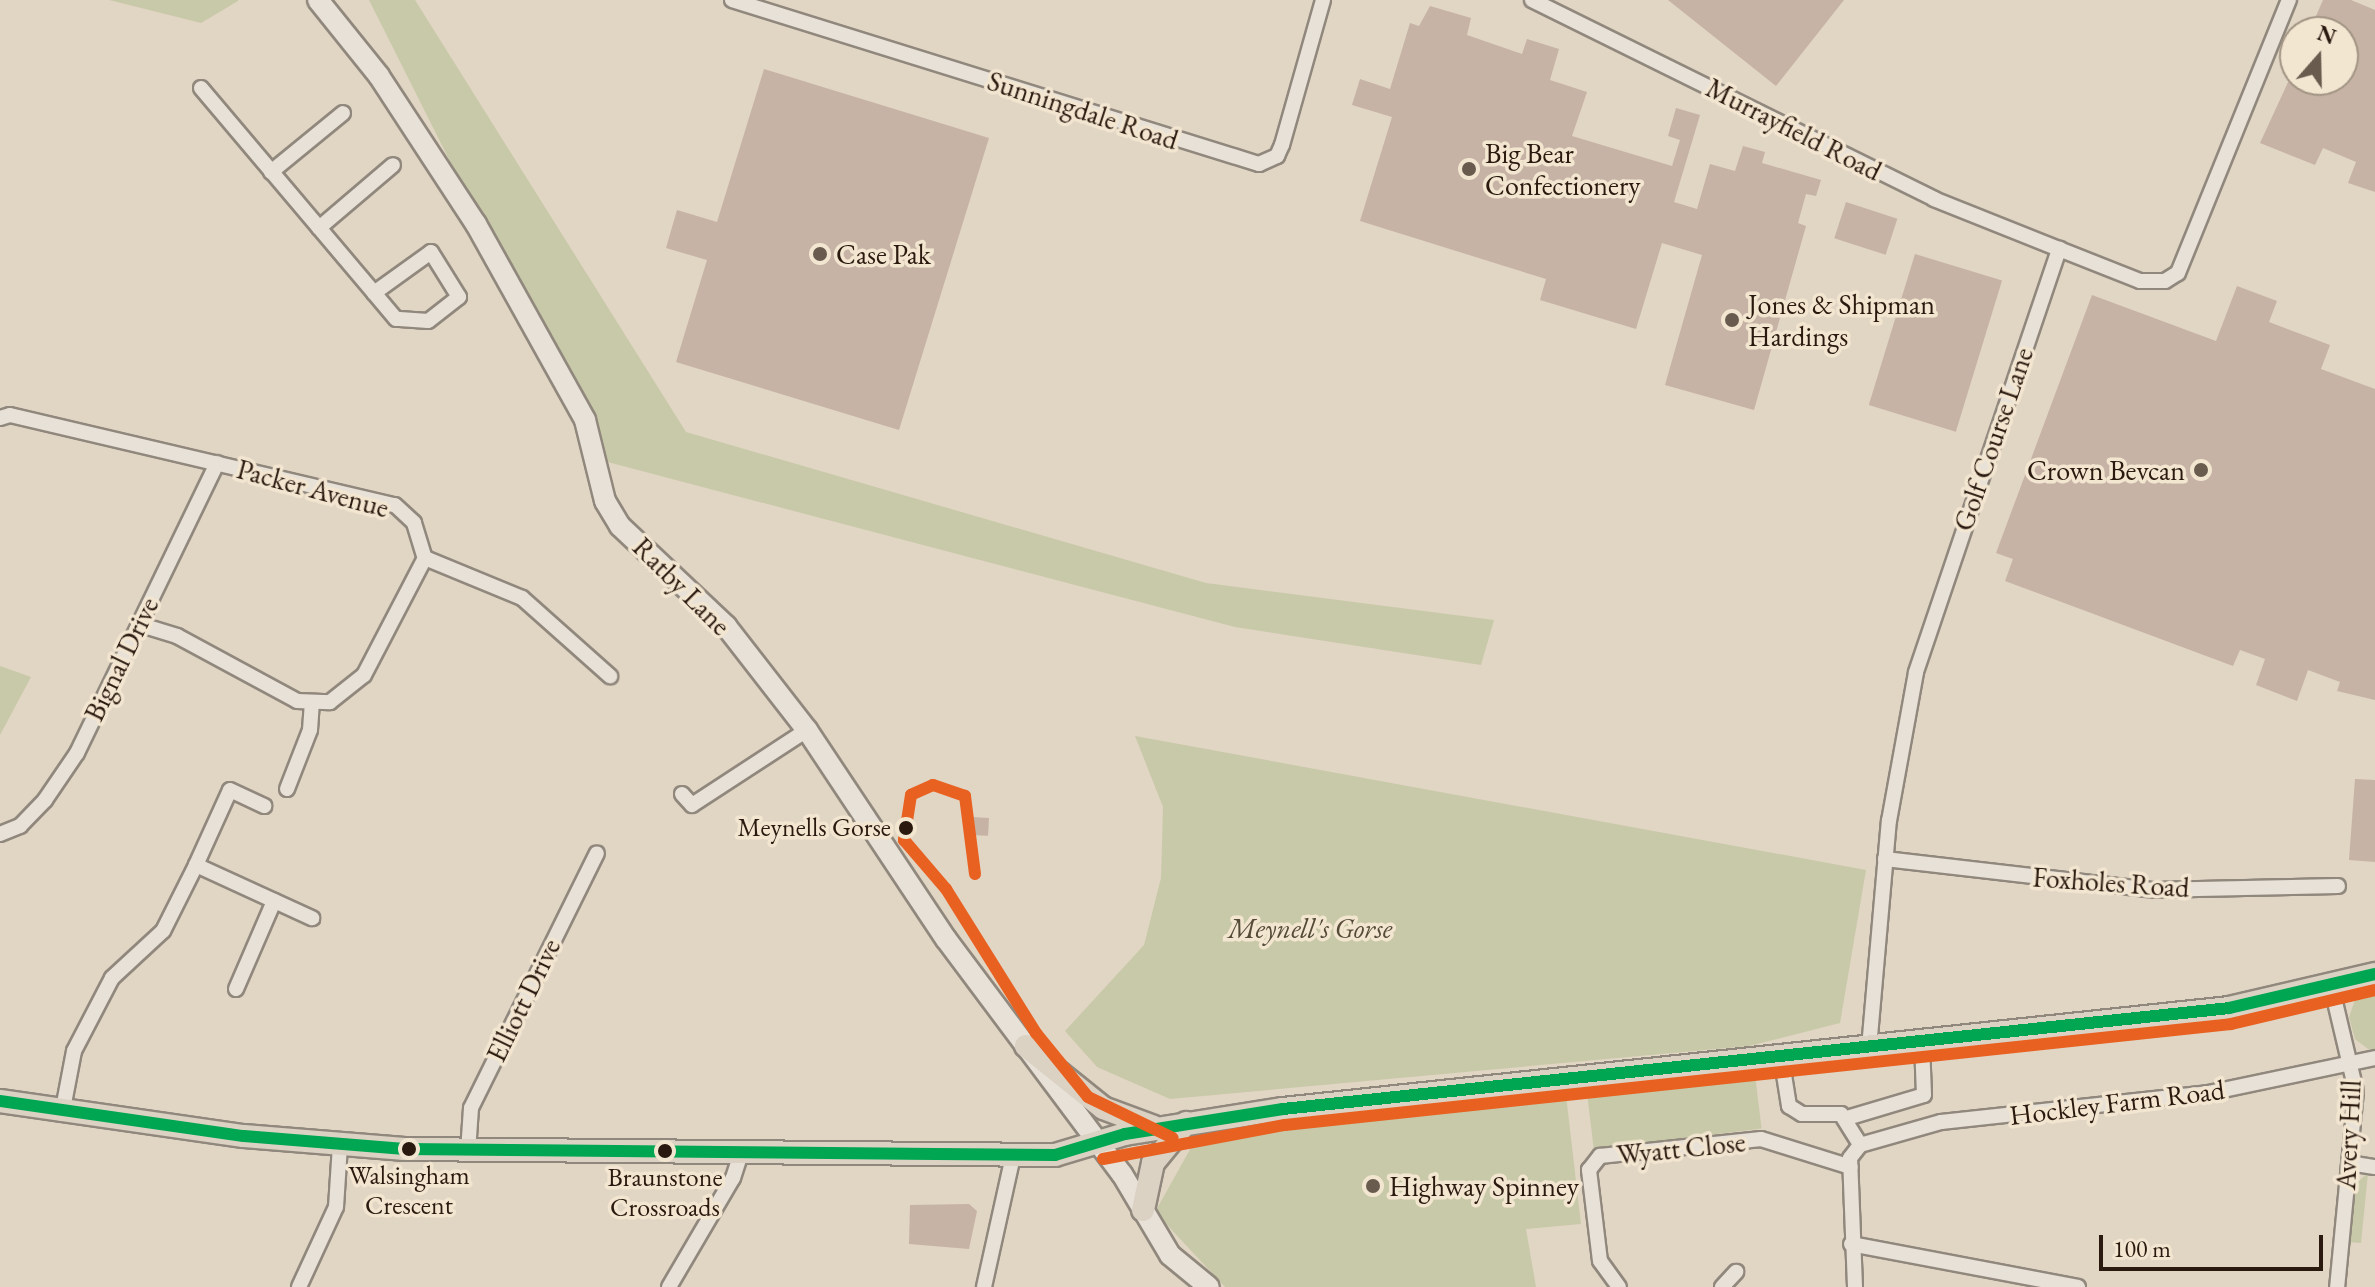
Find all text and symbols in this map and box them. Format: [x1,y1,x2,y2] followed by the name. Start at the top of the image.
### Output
[2279,16,2359,96] north arrow
[2313,18,2340,52] text: N
[983,63,1183,157] street label: Sunningdale Road
[1701,70,1887,188] street label: Murrayfield Road
[1485,136,1641,202] place label: Big Bear Confectionery
[1460,160,1478,178] marker: Big Bear Confectionery
[836,237,931,271] place label: Case Pak
[811,245,829,263] marker: Case Pak
[1748,287,1935,353] place label: Jones & Shipman Hardings
[1723,311,1741,329] marker: Jones & Shipman Hardings
[1946,343,2040,535] street label: Golf Course Lane
[233,452,393,524] street label: Packer Avenue
[2027,453,2185,487] place label: Crown Bevcan
[2192,461,2210,479] marker: Crown Bevcan
[626,530,738,642] street label: Ratby Lane
[77,592,165,726] street label: Bignal Drive
[738,812,891,844] place label: Meynells Gorse
[898,820,914,836] marker: Meynells Gorse
[2031,860,2191,904] street label: Foxholes Road
[1228,911,1392,945] park label: Meynell's Gorse
[479,933,567,1067] street label: Elliott Drive
[2007,1072,2227,1132] street label: Hockley Farm Road
[2328,1079,2368,1191] street label: Avery Hill
[1615,1125,1747,1171] street label: Wyatt Close
[401,1141,417,1157] marker: Walsingham Crescent
[657,1143,673,1159] marker: Braunstone Crossroads
[348,1160,470,1222] place label: Walsingham Crescent
[607,1162,723,1224] place label: Braunstone Crossroads
[1389,1169,1579,1203] place label: Highway Spinney
[1364,1177,1382,1195] marker: Highway Spinney
[2103,1219,2327,1269] scale bar
[2113,1233,2171,1264] text: 100 m

